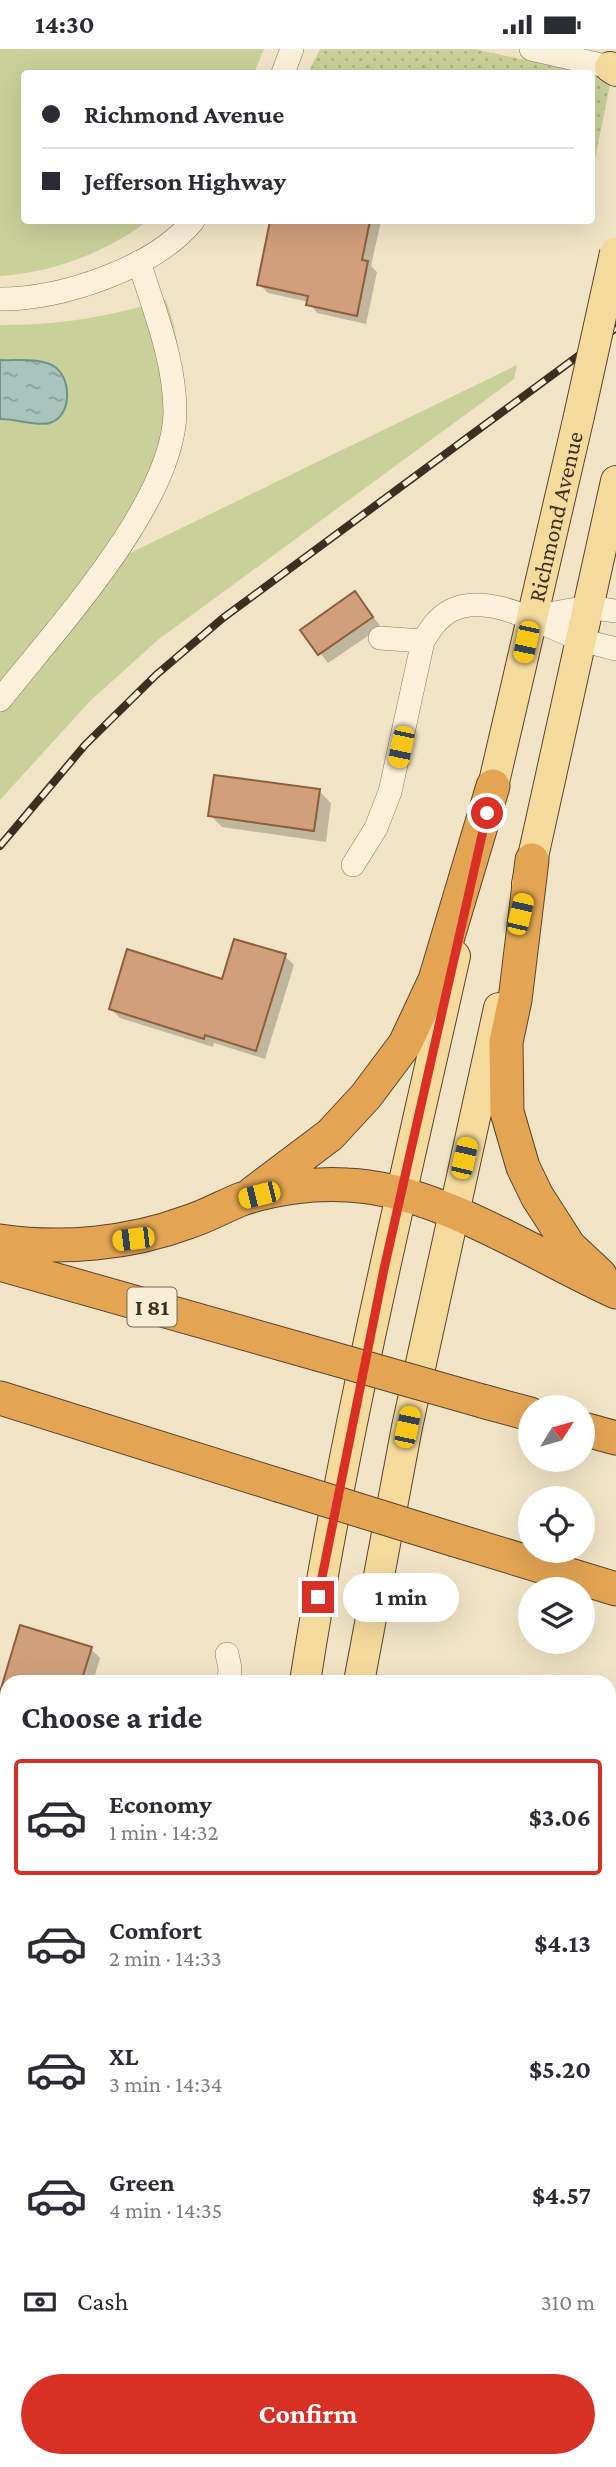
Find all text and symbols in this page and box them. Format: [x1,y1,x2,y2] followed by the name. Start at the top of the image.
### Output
[35,10,94,39] text: 14:30
[84,100,284,129] text: Richmond Avenue
[84,167,286,196] text: Jefferson Highway
[522,429,588,605] street label: Richmond Avenue
[512,619,541,665] car
[387,724,416,770] car
[471,797,503,829] route start
[506,891,535,937] car
[450,1135,479,1181] car
[237,1180,282,1210] car
[111,1226,156,1252] car
[128,1287,176,1327] road number: I 81
[518,1395,595,1472] north arrow
[518,1395,595,1654] map controls
[393,1404,422,1450] car
[518,1486,595,1563] button: locate
[342,1573,458,1621] callout: 1 min
[518,1577,595,1654] button: layers
[302,1581,334,1613] route end
[375,1584,427,1610] text: 1 min
[21,1699,202,1735] text: Choose a ride
[25,1786,88,1849] icon: car
[109,1790,212,1819] text: Economy
[529,1803,591,1832] text: $3.06
[109,1819,218,1845] text: 1 min · 14:32
[25,1912,88,1975] icon: car
[109,1916,202,1945] text: Comfort
[534,1929,591,1958] text: $4.13
[109,1945,222,1971] text: 2 min · 14:33
[25,2038,88,2101] icon: car
[109,2042,138,2071] text: XL
[529,2055,591,2084] text: $5.20
[109,2071,223,2097] text: 3 min · 14:34
[25,2164,88,2227] icon: car
[109,2168,175,2197] text: Green
[532,2181,591,2210] text: $4.57
[109,2197,222,2223] text: 4 min · 14:35
[21,2283,59,2321] icon: cash
[77,2287,128,2316] text: Cash
[541,2289,595,2315] text: 310 m
[21,2374,595,2454] button: Confirm

